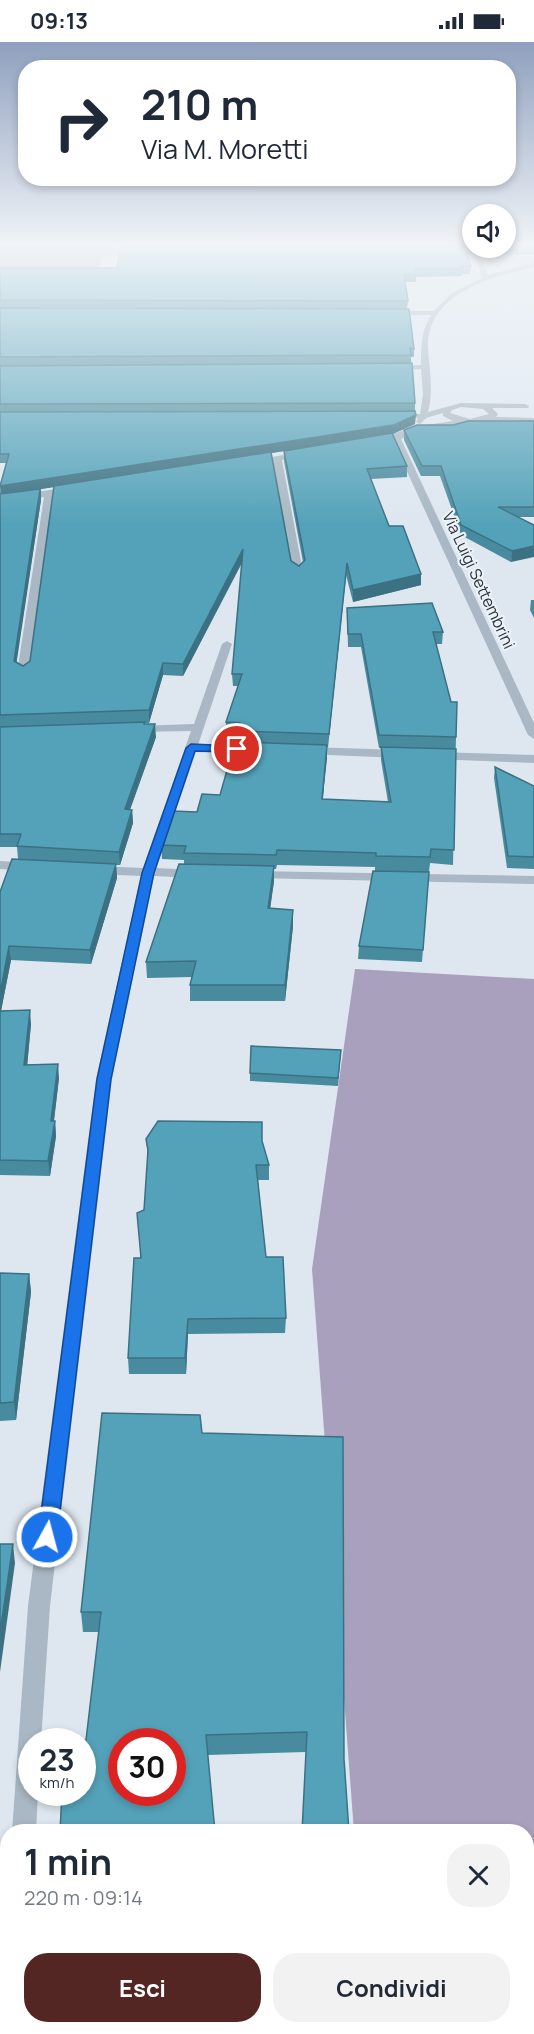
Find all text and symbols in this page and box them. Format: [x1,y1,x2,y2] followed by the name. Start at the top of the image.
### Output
[30,6,88,36] text: 09:13
[141,75,258,133] text: 210 m
[42,84,120,162] icon: right
[141,130,309,167] text: Via M. Moretti
[462,204,516,258] map controls
[462,204,516,258] button: sound
[438,508,520,652] street label: Via Luigi Settembrini
[211,723,262,774] pin
[220,732,253,765] icon: arrive
[15,1505,79,1569] position arrow
[108,1728,186,1806] speed limit sign: 30
[39,1739,75,1780] text: 23
[40,1772,74,1793] text: km/h
[24,1837,112,1886] text: 1 min
[447,1844,510,1907] button: close
[24,1884,143,1911] text: 220 m · 09:14
[24,1953,261,2022] button: Esci
[273,1953,510,2022] button: Condividi

